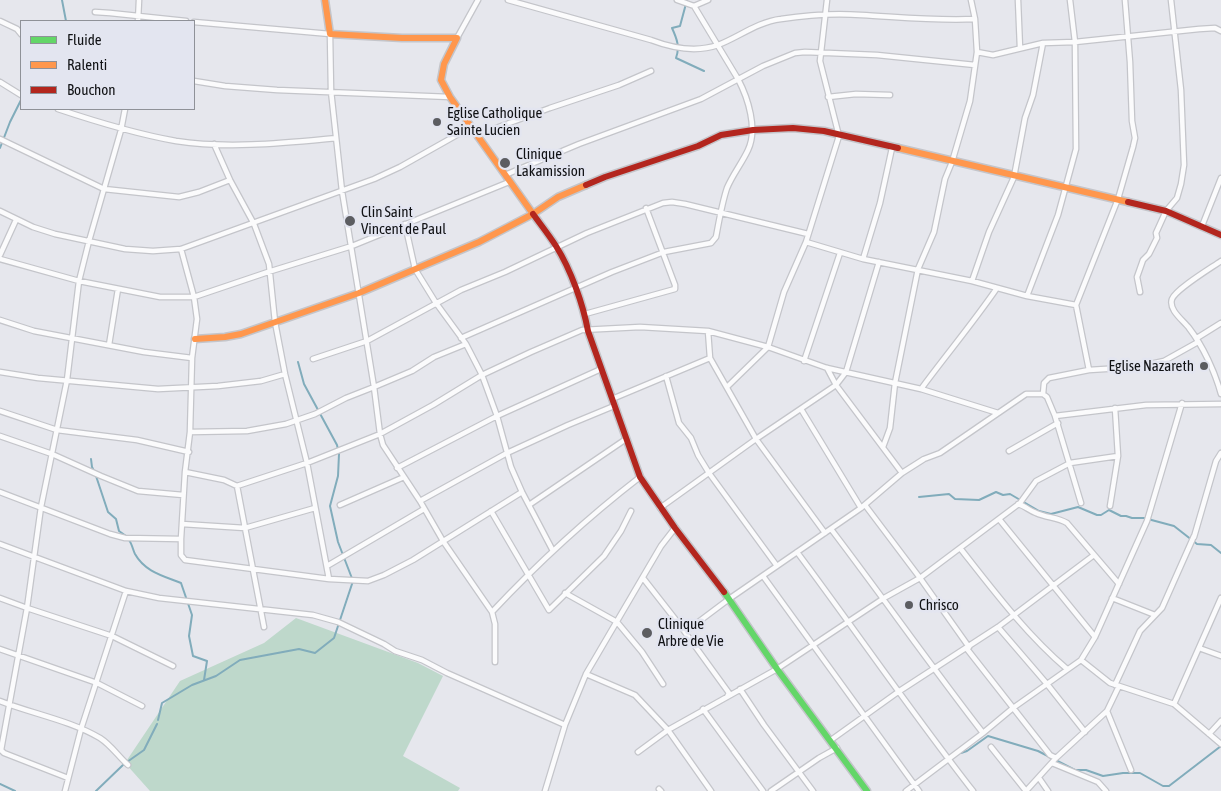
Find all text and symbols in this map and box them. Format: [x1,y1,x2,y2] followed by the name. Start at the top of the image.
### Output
[20,20,195,110] legend
[67,31,102,48] text: Fluide
[67,56,107,73] text: Ralenti
[67,81,116,98] text: Bouchon
[447,104,542,139] place label: Eglise Catholique Sainte Lucien
[431,116,443,128] marker: Eglise Catholique Sainte Lucien
[516,145,585,180] place label: Clinique Lakamission
[498,156,512,170] marker: Clinique Lakamission
[361,203,446,238] place label: Clin Saint Vincent de Paul
[343,214,357,228] marker: Clin Saint Vincent de Paul
[1109,357,1194,375] place label: Eglise Nazareth
[1198,360,1210,372] marker: Eglise Nazareth
[919,596,959,614] place label: Chrisco
[903,599,915,611] marker: Chrisco
[658,615,724,650] place label: Clinique Arbre de Vie
[640,626,654,640] marker: Clinique Arbre de Vie

